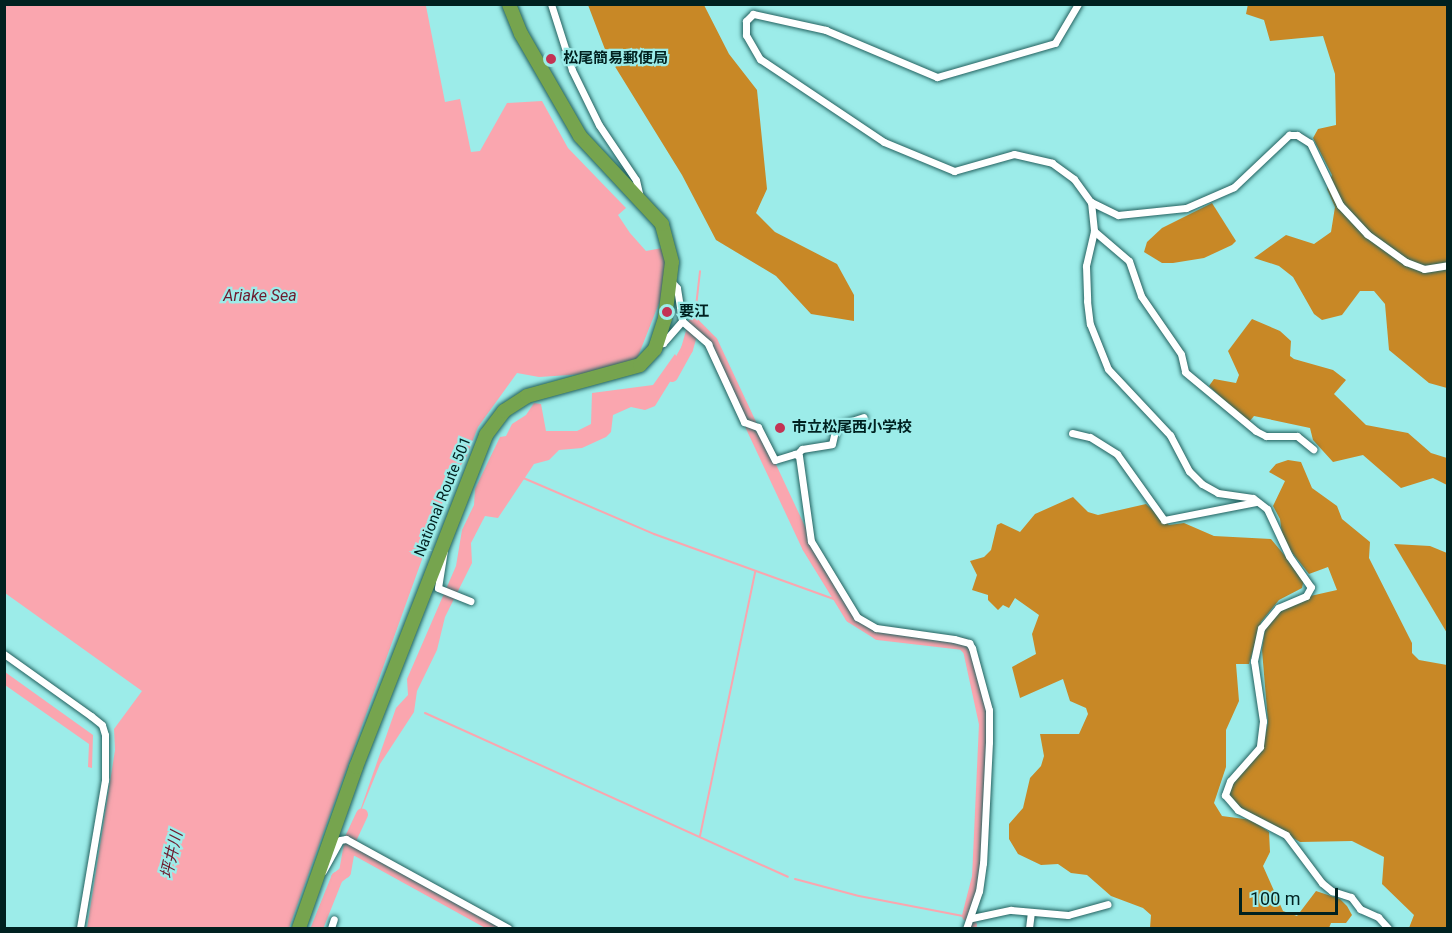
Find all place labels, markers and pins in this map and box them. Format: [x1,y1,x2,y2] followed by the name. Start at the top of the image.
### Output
[563,50,668,68] place label: 松尾簡易郵便局
[544,52,558,66] marker: 松尾簡易郵便局
[679,303,709,321] place label: 要江
[660,305,674,319] marker: 要江
[792,419,912,437] place label: 市立松尾西小学校
[773,421,787,435] marker: 市立松尾西小学校

